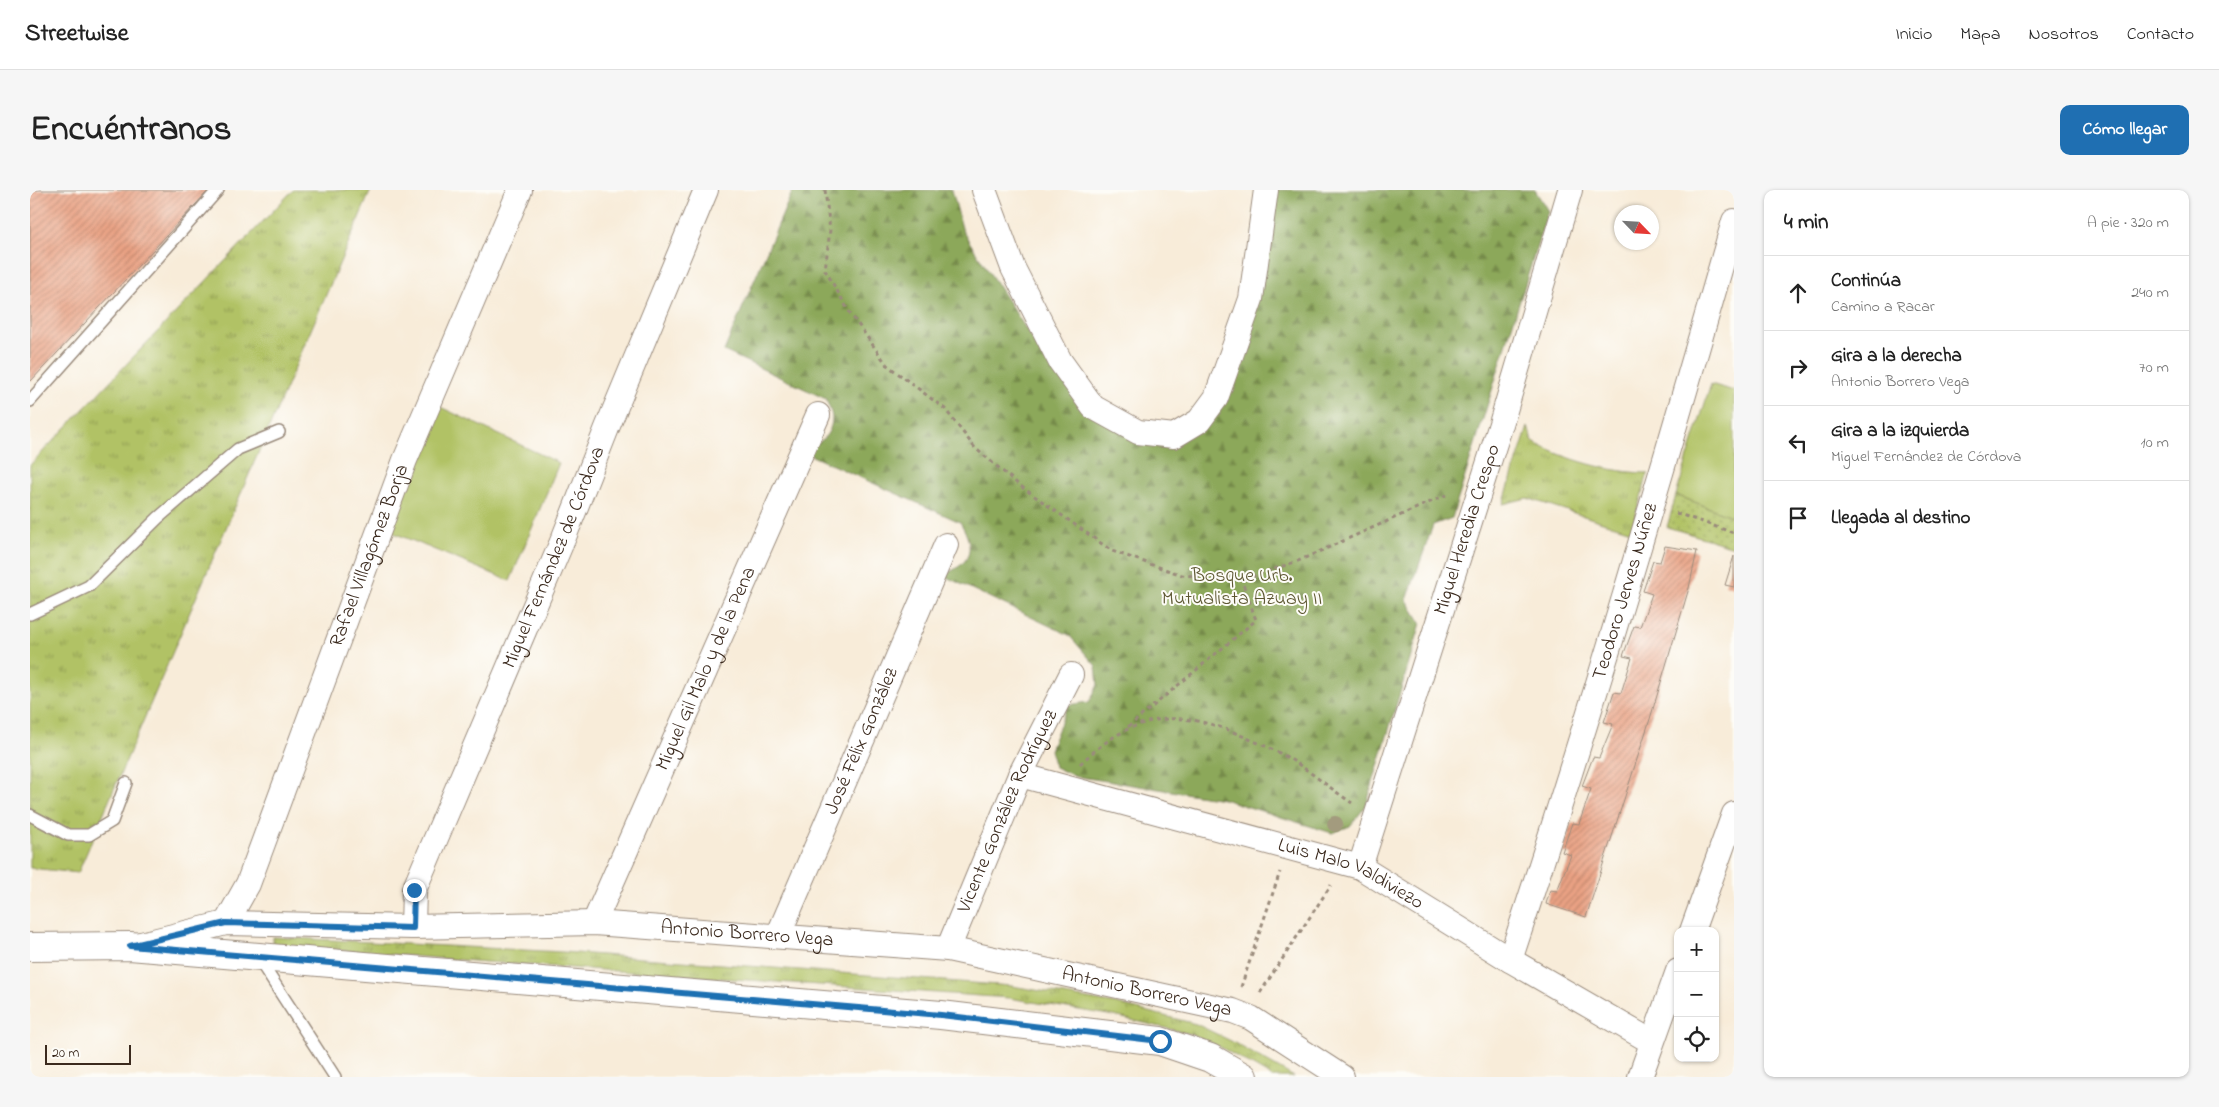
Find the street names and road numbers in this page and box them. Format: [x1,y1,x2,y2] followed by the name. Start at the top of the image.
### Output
[1427,441,1508,619] street label: Miguel Heredia Crespo
[495,442,613,673] street label: Miguel Fernández de Córdova
[322,460,417,651] street label: Rafael Villagómez Borja
[1585,499,1666,684] street label: Teodoro Jerves Núñez
[648,562,764,775] street label: Miguel Gil Malo y de la Pena
[817,663,906,819] street label: José Félix González
[950,704,1066,918] street label: Vicente González Rodríguez
[1274,831,1429,917] street label: Luis Malo Valdiviezo
[659,913,834,955] street label: Antonio Borrero Vega
[1059,960,1234,1025] street label: Antonio Borrero Vega

